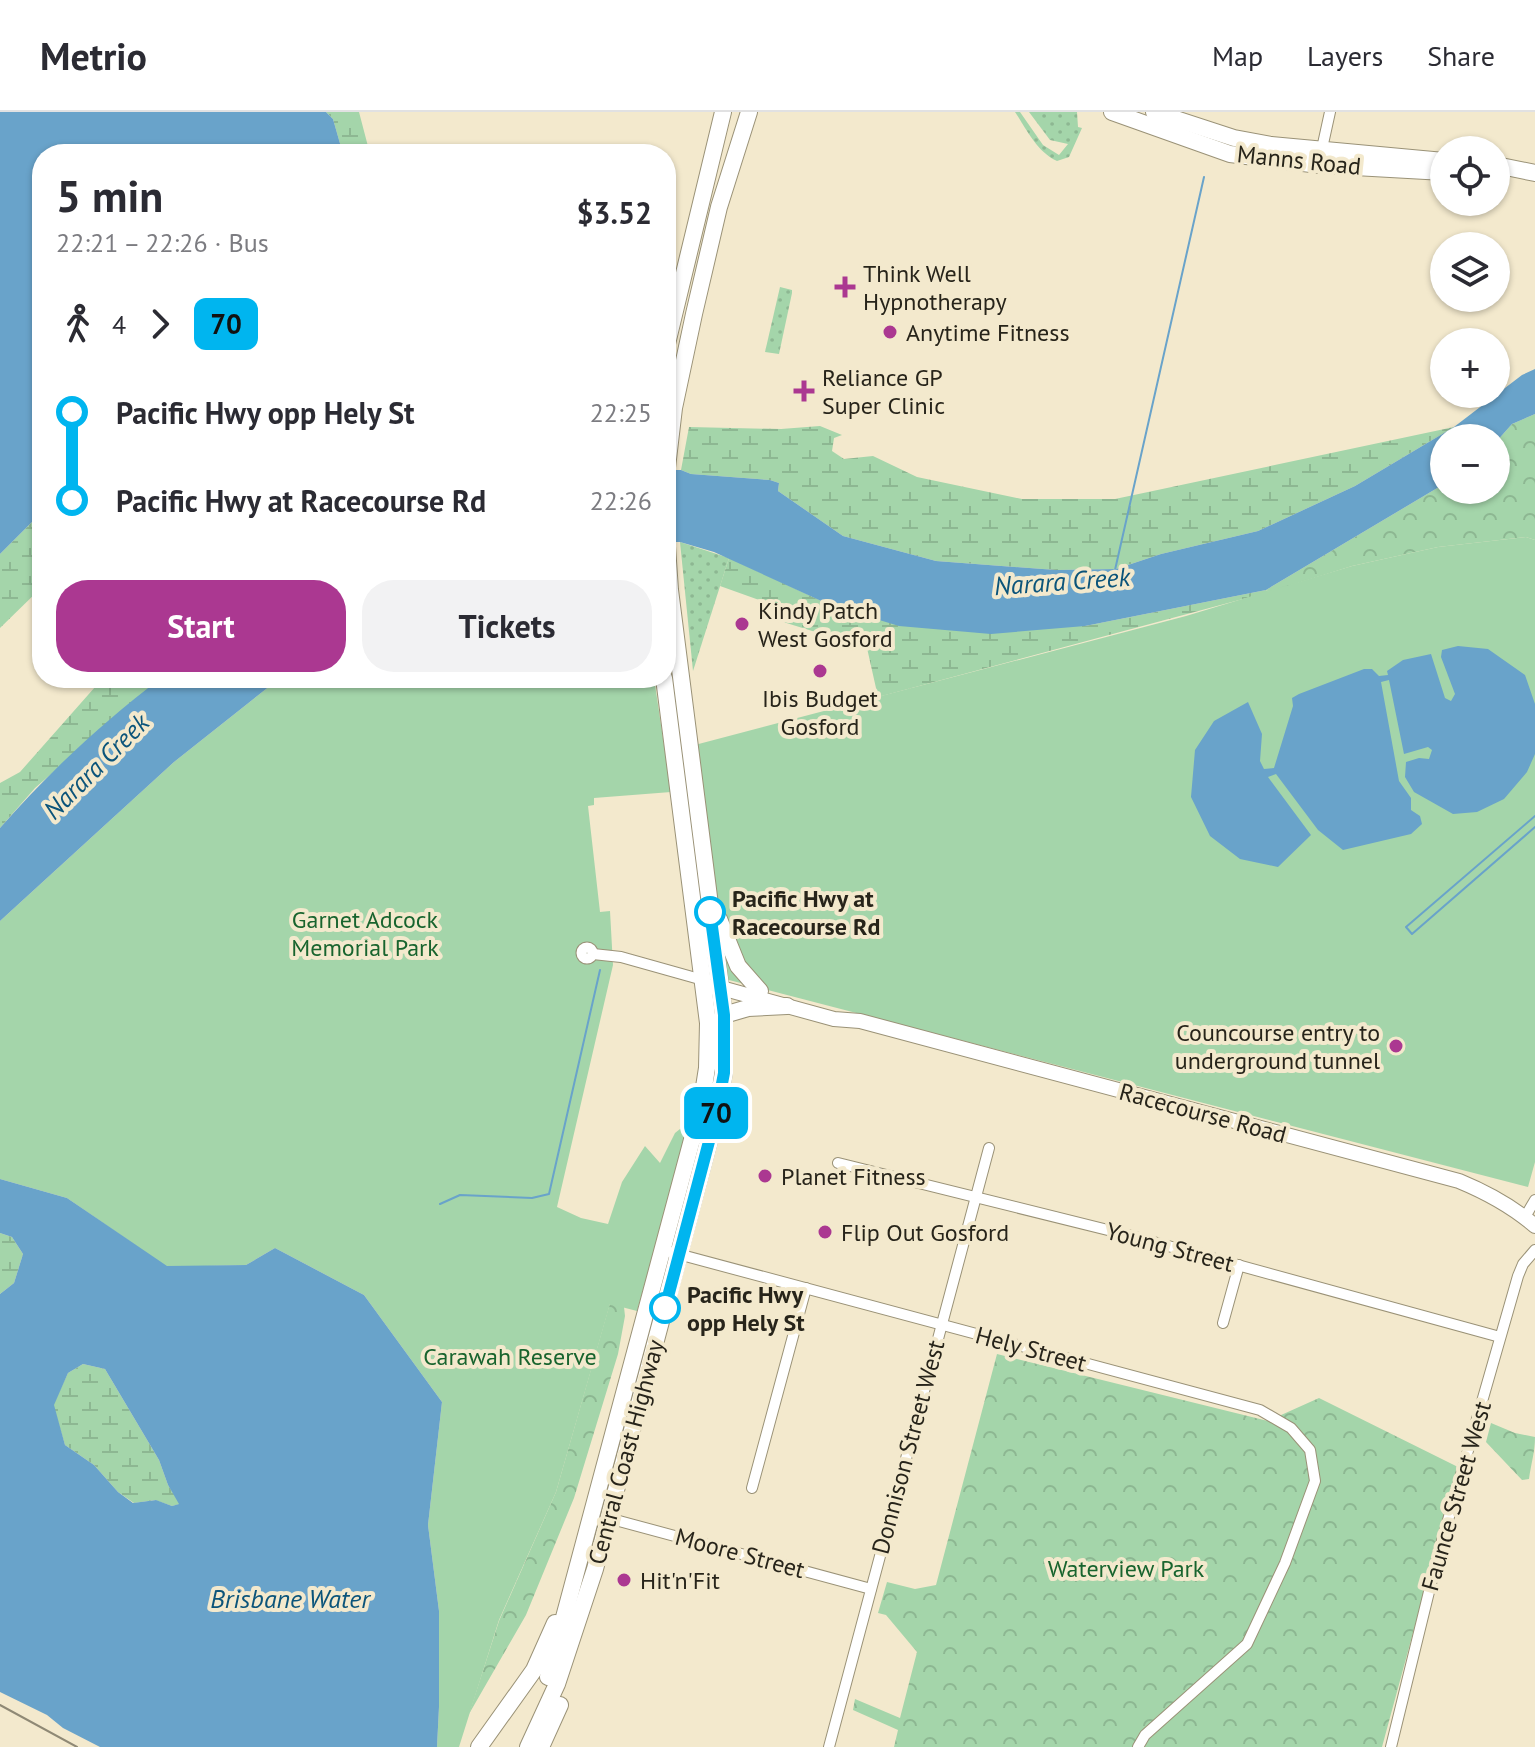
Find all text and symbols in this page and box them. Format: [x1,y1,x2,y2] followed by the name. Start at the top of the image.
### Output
[40,31,147,80] text: Metrio
[1212,37,1263,74] text: Map
[1307,37,1383,74] text: Layers
[1427,37,1495,74] text: Share
[1430,136,1510,504] map controls
[1430,136,1510,216] button: locate
[1235,138,1363,182] street label: Manns Road
[56,167,163,224] text: 5 min
[577,193,652,232] text: $3.52
[56,226,269,259] text: 22:21 – 22:26 · Bus
[1430,232,1510,312] button: layers
[863,258,1007,317] place label: Think Well Hypnotherapy
[834,276,856,298] marker: Think Well Hypnotherapy
[56,302,100,346] icon: walk
[138,302,182,346] icon: forward
[210,305,242,342] text: 70
[112,308,126,341] text: 4
[906,317,1070,348] place label: Anytime Fitness
[881,323,899,341] marker: Anytime Fitness
[1430,328,1510,408] button: +
[822,362,945,421] place label: Reliance GP Super Clinic
[793,380,815,402] marker: Reliance GP Super Clinic
[116,393,415,432] text: Pacific Hwy opp Hely St
[590,396,652,429] text: 22:25
[1430,424,1510,504] button: −
[116,481,486,520] text: Pacific Hwy at Racecourse Rd
[590,484,652,517] text: 22:26
[993,560,1132,602] water label: Narara Creek
[56,580,346,672] button: Start
[362,580,652,672] button: Tickets
[758,595,893,654] place label: Kindy Patch West Gosford
[733,615,751,633] marker: Kindy Patch West Gosford
[811,662,829,680] marker: Ibis Budget Gosford
[762,683,878,742] place label: Ibis Budget Gosford
[36,705,157,826] water label: Narara Creek
[732,883,880,942] place label: Pacific Hwy at Racecourse Rd
[695,897,725,927] marker: Pacific Hwy at Racecourse Rd
[291,904,439,963] park label: Garnet Adcock Memorial Park
[1175,1017,1380,1076] place label: Councourse entry to underground tunnel
[1387,1037,1405,1055] marker: Councourse entry to underground tunnel
[1116,1076,1290,1150] street label: Racecourse Road
[680,1087,752,1139] line badge: 70
[700,1094,732,1131] text: 70
[781,1161,926,1192] place label: Planet Fitness
[756,1167,774,1185] marker: Planet Fitness
[1103,1215,1237,1279] street label: Young Street
[841,1217,1009,1248] place label: Flip Out Gosford
[816,1223,834,1241] marker: Flip Out Gosford
[687,1279,805,1338] place label: Pacific Hwy opp Hely St
[650,1293,680,1323] marker: Pacific Hwy opp Hely St
[972,1319,1090,1379] street label: Hely Street
[581,1336,671,1568] street label: Central Coast Highway
[865,1337,951,1557] street label: Donnison Street West
[423,1341,597,1372] park label: Carawah Reserve
[1414,1398,1498,1594] street label: Faunce Street West
[672,1521,808,1585] street label: Moore Street
[1048,1553,1205,1584] park label: Waterview Park
[640,1565,720,1596] place label: Hit'n'Fit
[615,1571,633,1589] marker: Hit'n'Fit
[210,1582,371,1615] water label: Brisbane Water

